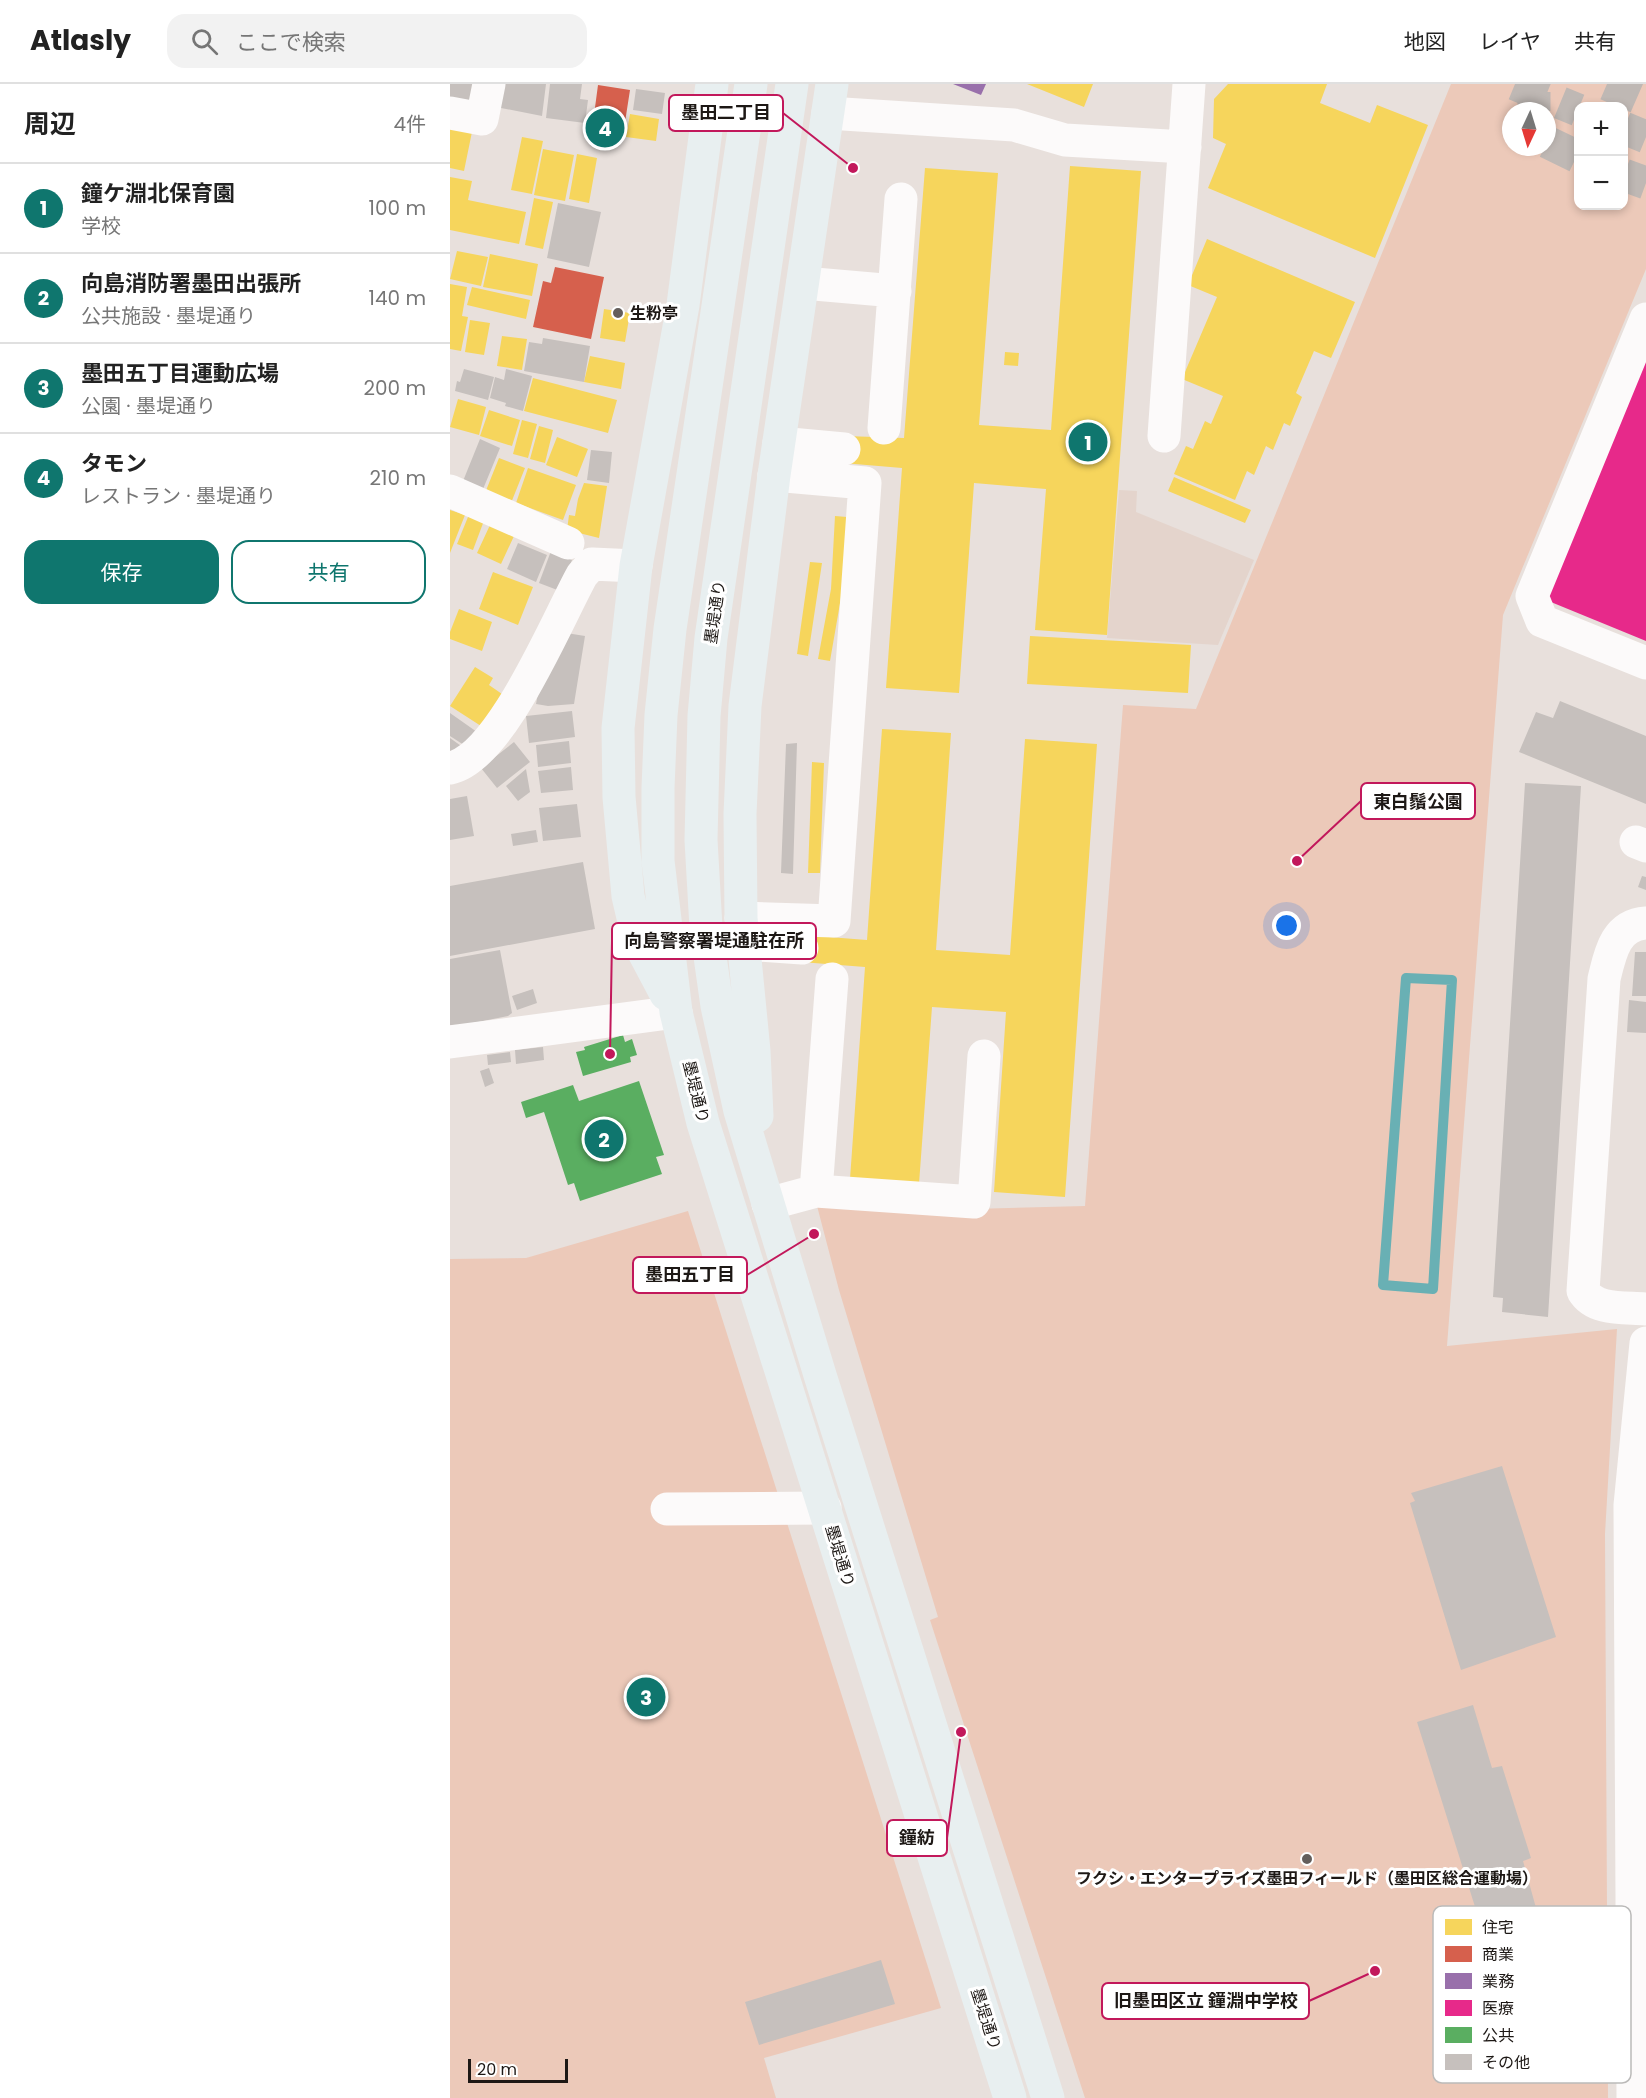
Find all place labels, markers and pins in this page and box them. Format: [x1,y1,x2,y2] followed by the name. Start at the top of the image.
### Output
[669,95,783,131] callout: 墨田二丁目
[586,106,624,150] pin: 4
[630,302,678,325] place label: 生粉亭
[611,306,625,320] marker: 生粉亭
[1068,420,1108,464] pin: 1
[1361,783,1475,819] callout: 東白鬚公園
[612,923,816,959] callout: 向島警察署堤通駐在所
[584,1116,624,1162] pin: 2
[633,1257,747,1293] callout: 墨田五丁目
[626,1674,666,1720] pin: 3
[887,1820,947,1856] callout: 鐘紡
[1300,1852,1314,1866] marker: フクシ・エンタープライズ墨田フィールド（墨田区総合運動場）
[1076,1867,1538,1890] place label: フクシ・エンタープライズ墨田フィールド（墨田区総合運動場）
[1102,1983,1309,2019] callout: 旧墨田区立 鐘淵中学校

